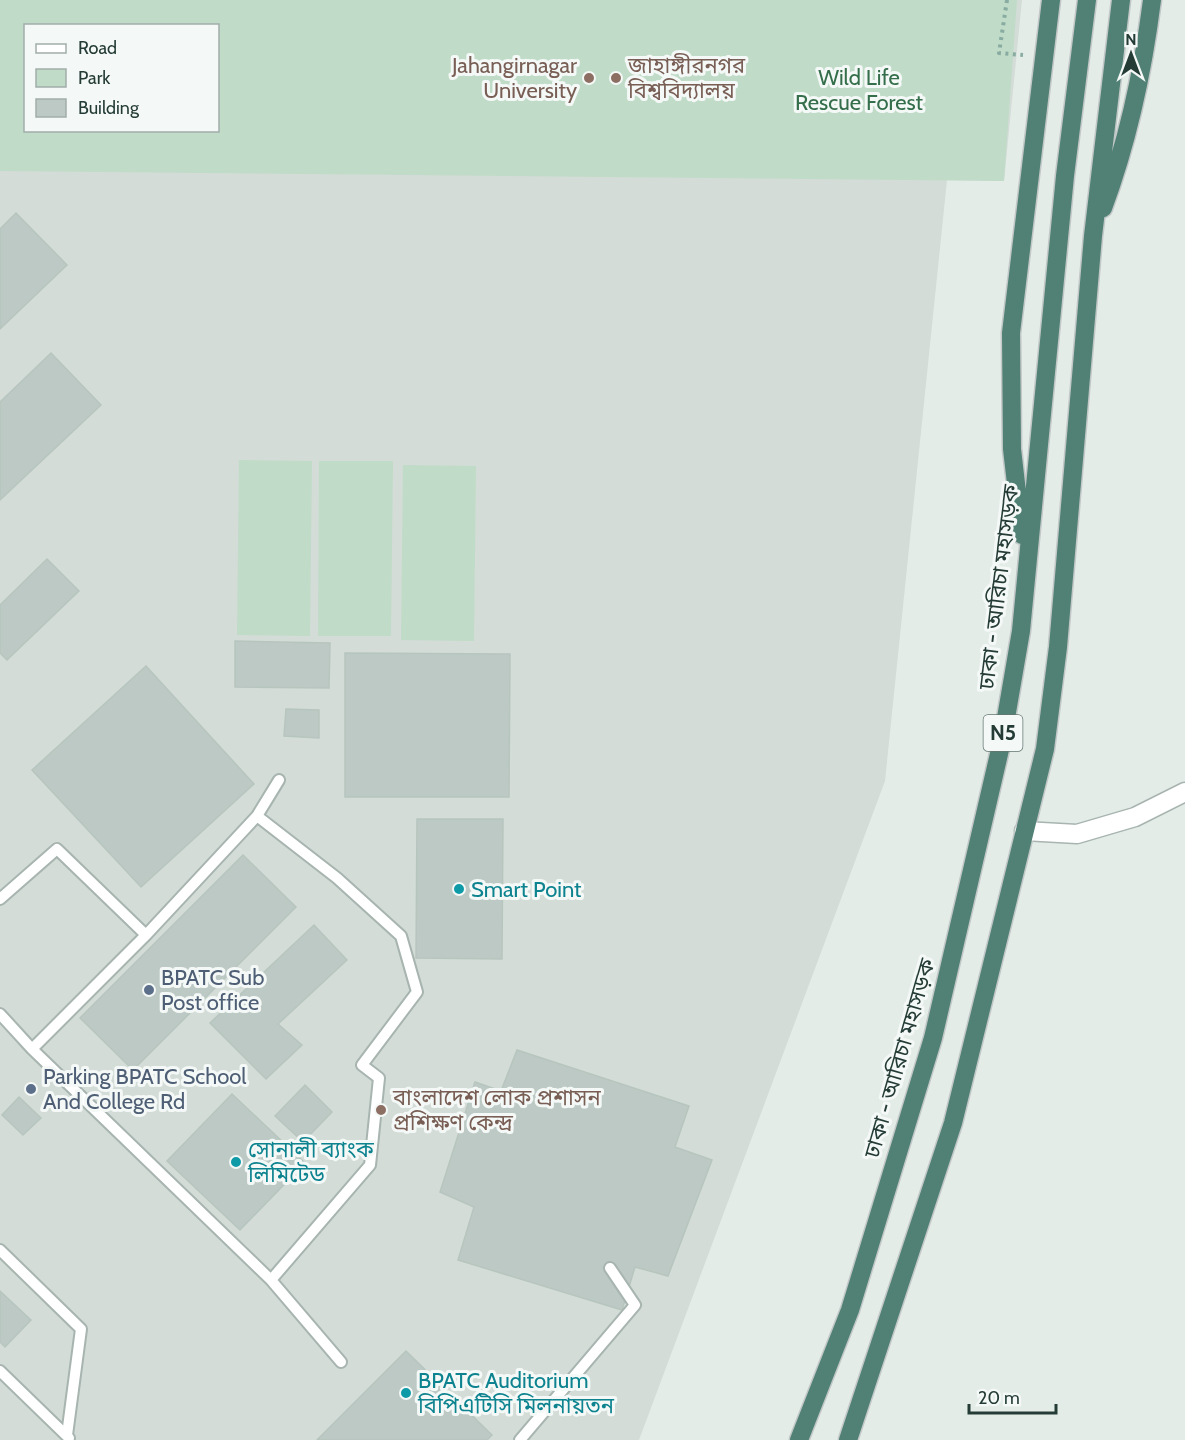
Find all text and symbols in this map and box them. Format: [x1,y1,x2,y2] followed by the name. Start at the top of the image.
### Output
[24,24,219,132] legend
[1101,24,1161,84] north arrow
[1125,30,1137,49] text: N
[78,37,117,59] text: Road
[451,52,577,104] place label: Jahangirnagar University
[627,52,746,104] place label: জাহাঙ্গীরনগর বিশ্ববিদ্যালয়
[795,64,924,116] park label: Wild Life Rescue Forest
[78,67,111,89] text: Park
[582,71,596,85] marker: Jahangirnagar University
[609,71,623,85] marker: জাহাঙ্গীরনগর বিশ্ববিদ্যালয়
[78,97,140,119] text: Building
[972,483,1024,692] street label: ঢাকা - আরিচা মহাসড়ক
[984,715,1022,751] road number: N5
[471,876,582,903] place label: Smart Point
[452,882,466,896] marker: Smart Point
[858,955,941,1162] street label: ঢাকা - আরিচা মহাসড়ক
[161,964,264,1016] place label: BPATC Sub Post office
[142,983,156,997] marker: BPATC Sub Post office
[43,1063,247,1115] place label: Parking BPATC School And College Rd
[24,1082,38,1096] marker: Parking BPATC School And College Rd
[392,1084,602,1136] place label: বাংলাদেশ লোক প্রশাসন প্রশিক্ষণ কেন্দ্র
[374,1103,388,1117] marker: বাংলাদেশ লোক প্রশাসন প্রশিক্ষণ কেন্দ্র
[247,1136,374,1188] place label: সোনালী ব্যাংক লিমিটেড
[229,1155,243,1169] marker: সোনালী ব্যাংক লিমিটেড
[417,1367,615,1419] place label: BPATC Auditorium বিপিএটিসি মিলনায়তন
[969,1377,1056,1415] scale bar
[399,1386,413,1400] marker: BPATC Auditorium বিপিএটিসি মিলনায়তন
[978,1387,1020,1409] text: 20 m

